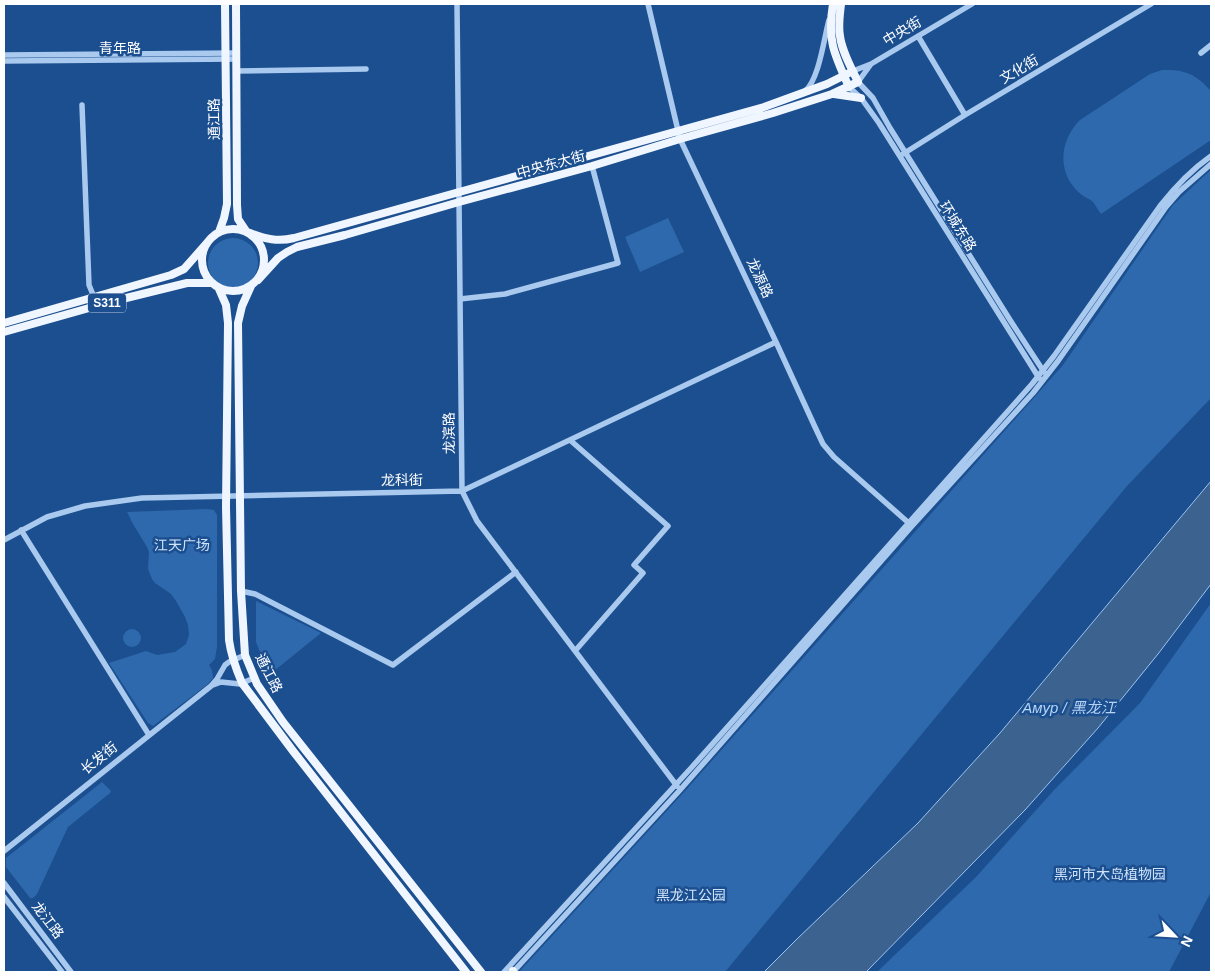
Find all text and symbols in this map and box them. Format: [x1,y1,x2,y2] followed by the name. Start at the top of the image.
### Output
[880,13,924,49] street label: 中央街
[99,40,141,56] street label: 青年路
[997,51,1041,87] street label: 文化街
[206,98,222,140] street label: 通江路
[515,147,587,181] street label: 中央东大街
[936,198,980,254] street label: 环城东路
[744,256,776,300] street label: 龙源路
[88,294,126,312] road number: S311
[441,412,457,454] street label: 龙滨路
[381,472,423,488] street label: 龙科街
[154,537,210,553] park label: 江天广场
[252,651,286,695] street label: 通江路
[1021,699,1118,716] water label: Амур / 黑龙江
[78,739,120,777] street label: 长发街
[1054,866,1166,882] park label: 黑河市大岛植物园
[656,887,726,903] park label: 黑龙江公园
[29,898,67,942] street label: 龙江路
[1150,911,1200,961] north arrow
[1177,934,1196,949] text: N

